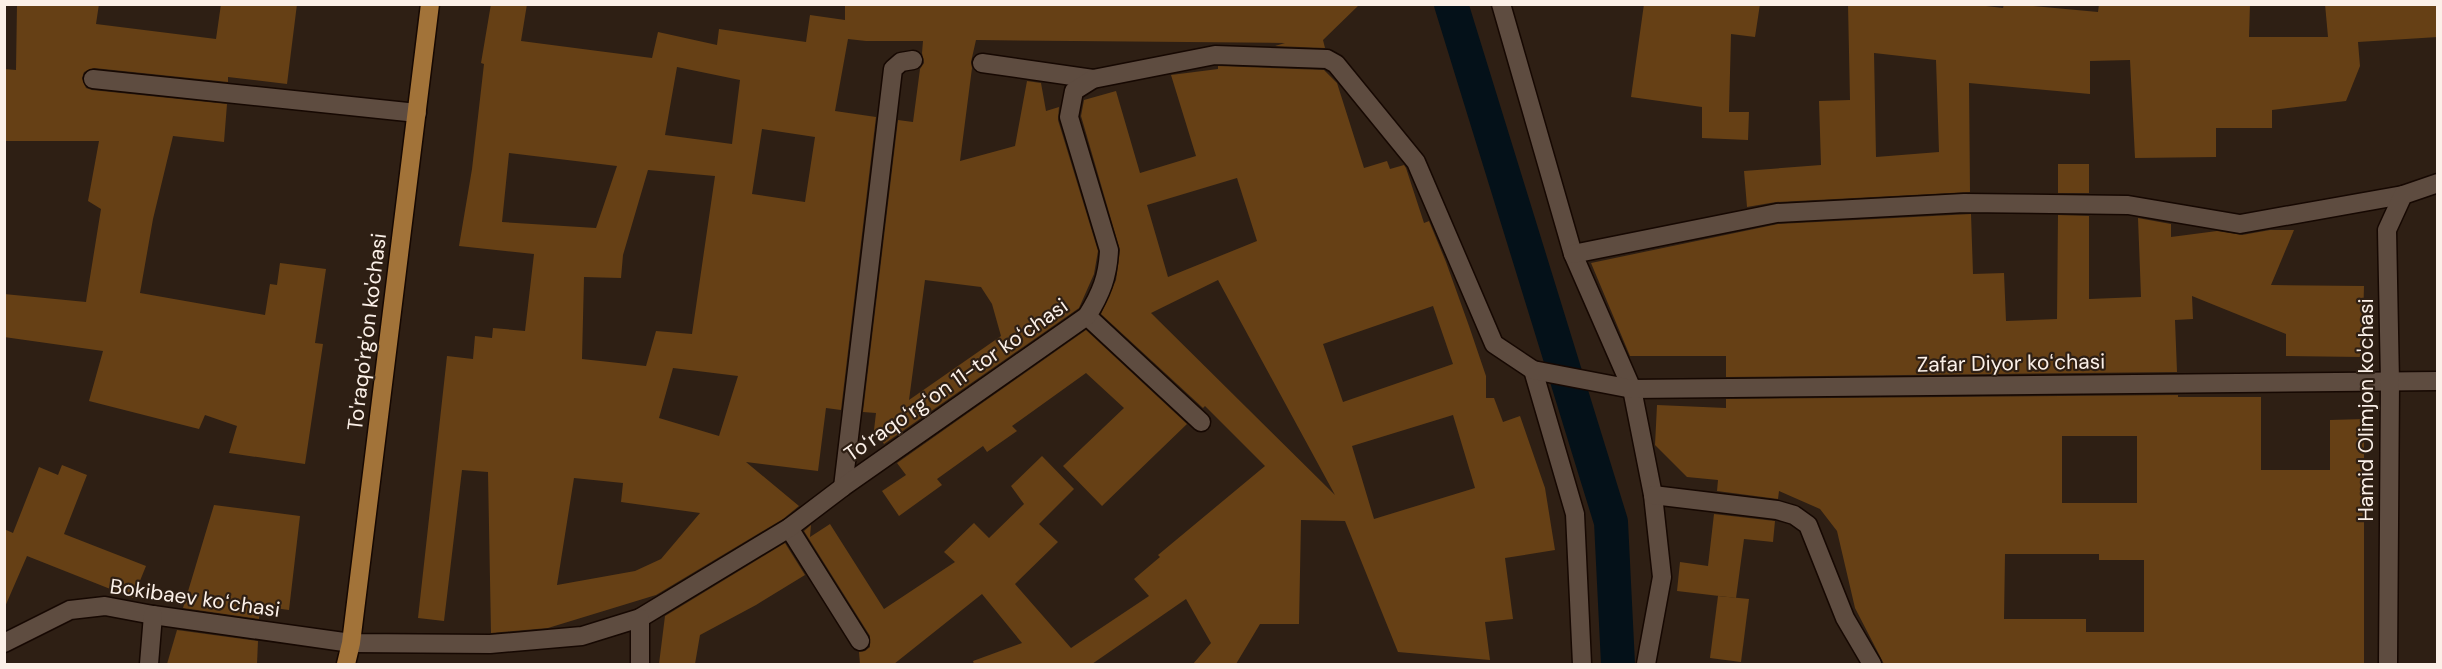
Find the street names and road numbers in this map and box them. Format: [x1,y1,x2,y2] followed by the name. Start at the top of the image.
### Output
[341,232,393,432] street label: To'raqo'rg'on ko'chasi
[839,292,1073,468] street label: Toʻraqoʻrgʻon 11-tor koʻchasi
[2352,298,2380,522] street label: Hamid Olimjon ko'chasi
[1917,347,2105,379] street label: Zafar Diyor koʻchasi
[108,572,282,624] street label: Bokibaev koʻchasi

